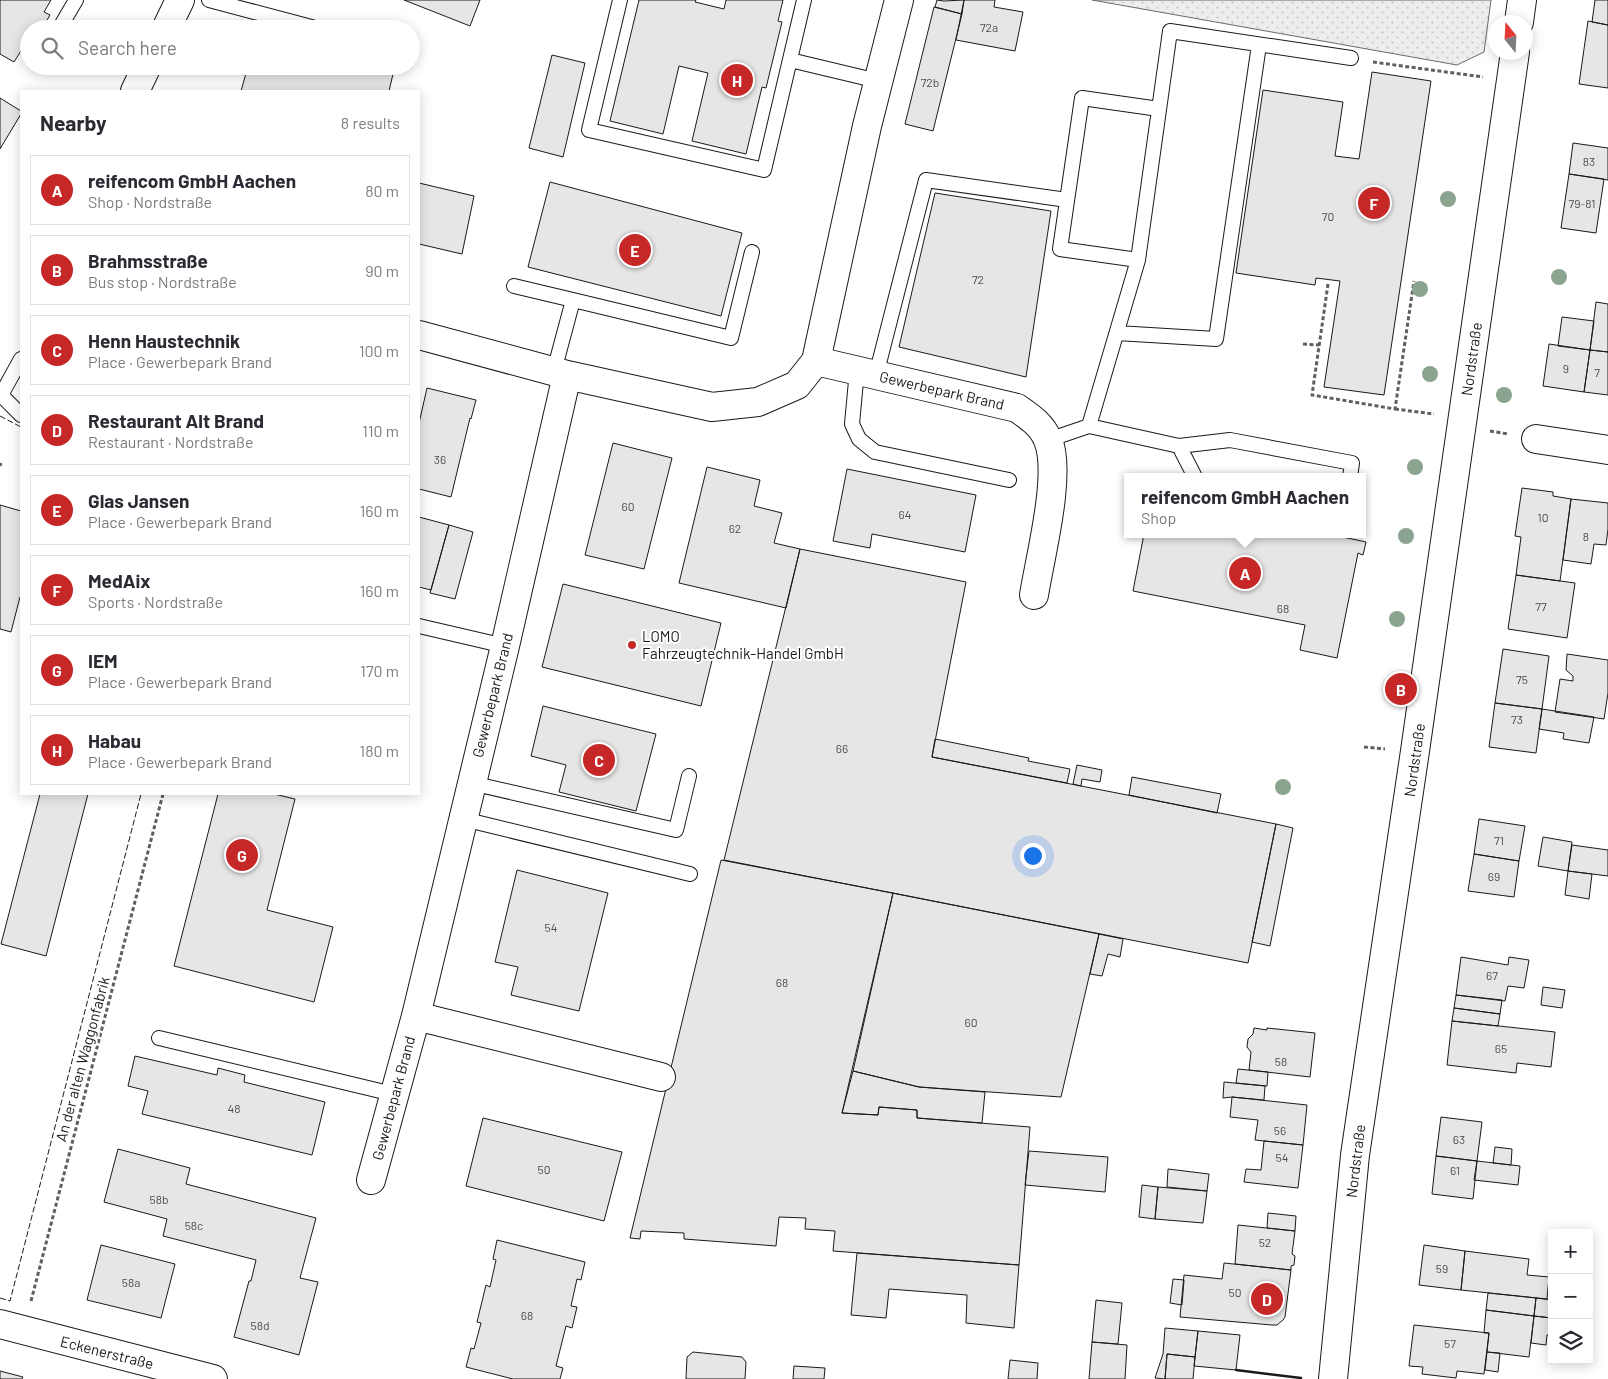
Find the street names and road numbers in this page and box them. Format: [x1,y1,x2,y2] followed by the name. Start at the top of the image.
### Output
[1457,321,1485,397] street label: Nordstraße
[878,367,1006,413] street label: Gewerbepark Brand
[468,631,516,759] street label: Gewerbepark Brand
[1400,722,1428,798] street label: Nordstraße
[51,974,113,1144] street label: An der alten Waggonfabrik
[368,1034,418,1162] street label: Gewerbepark Brand
[1342,1123,1368,1199] street label: Nordstraße
[58,1332,156,1372] street label: Eckenerstraße

